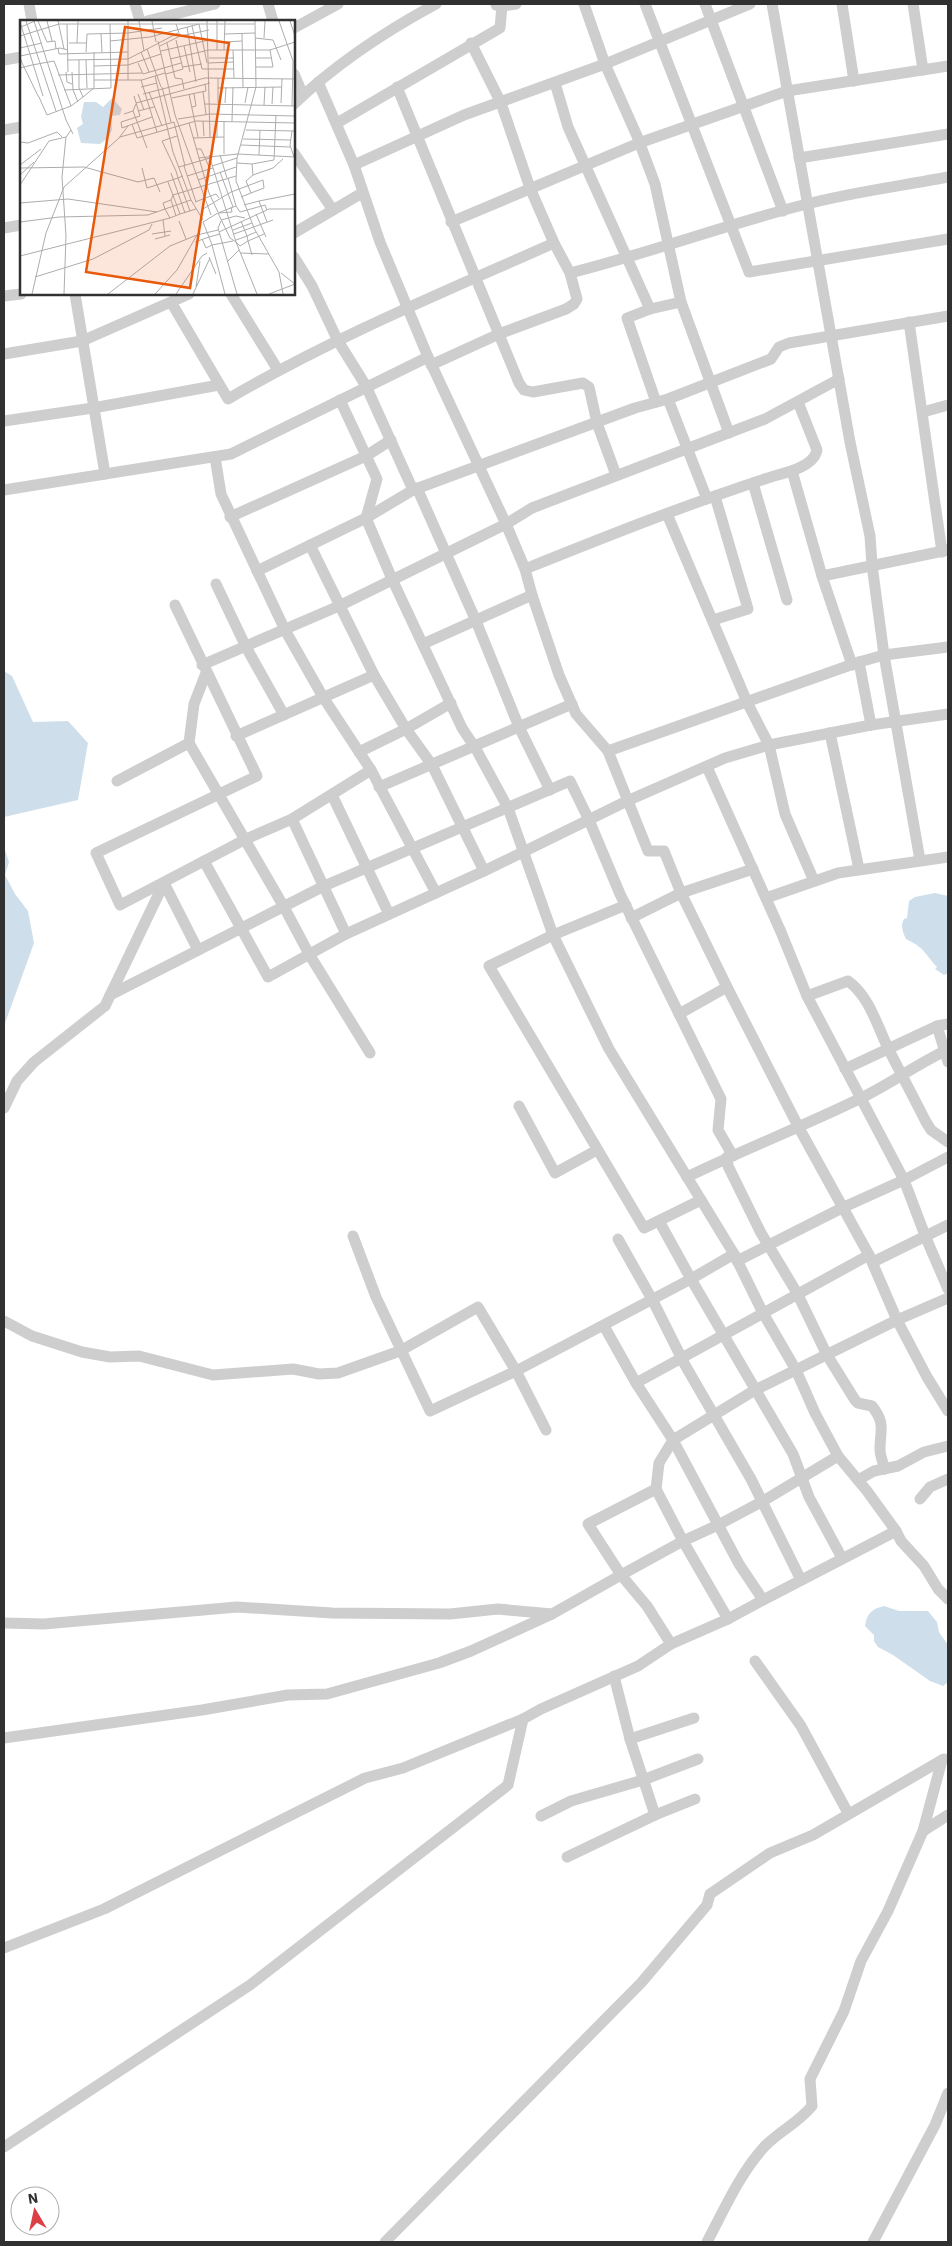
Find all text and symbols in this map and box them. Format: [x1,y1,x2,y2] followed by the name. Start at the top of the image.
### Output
[20,20,295,295] inset map
[10,2186,60,2236] north arrow
[27,2188,39,2208] text: N

